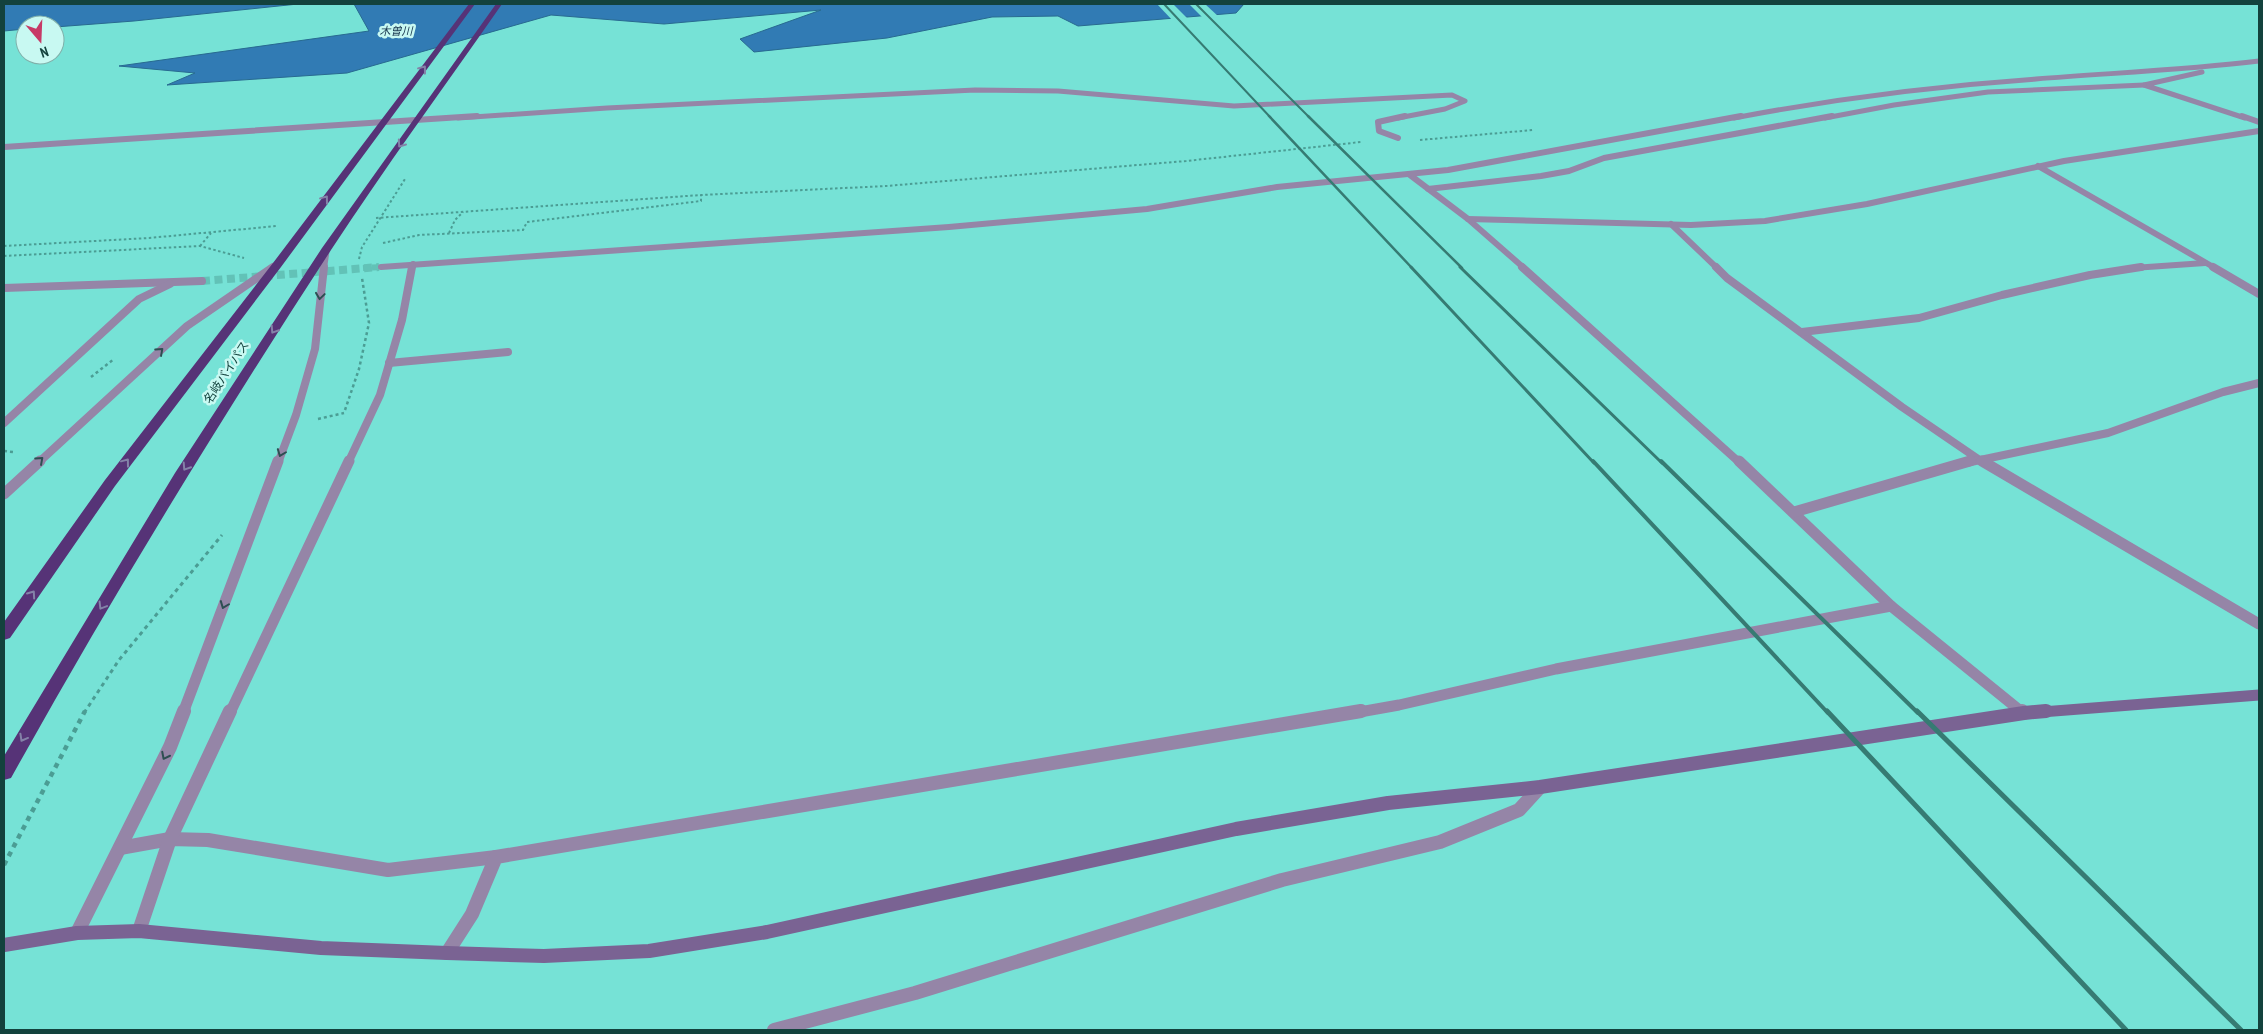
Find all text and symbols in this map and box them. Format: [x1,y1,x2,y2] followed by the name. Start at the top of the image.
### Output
[15,15,65,65] north arrow
[380,24,413,38] water label: 木曽川
[38,43,51,62] text: N
[417,66,425,75] one-way arrow
[398,138,407,148] one-way arrow
[319,196,327,205] one-way arrow
[315,292,326,300] one-way arrow
[271,325,280,334] one-way arrow
[200,338,252,406] street label: 名岐バイパス
[154,348,163,357] one-way arrow
[277,448,288,457] one-way arrow
[34,457,43,466] one-way arrow
[120,458,129,468] one-way arrow
[183,461,192,470] one-way arrow
[26,591,35,600] one-way arrow
[98,600,108,609] one-way arrow
[220,600,230,608] one-way arrow
[20,733,30,742] one-way arrow
[161,751,172,760] one-way arrow

